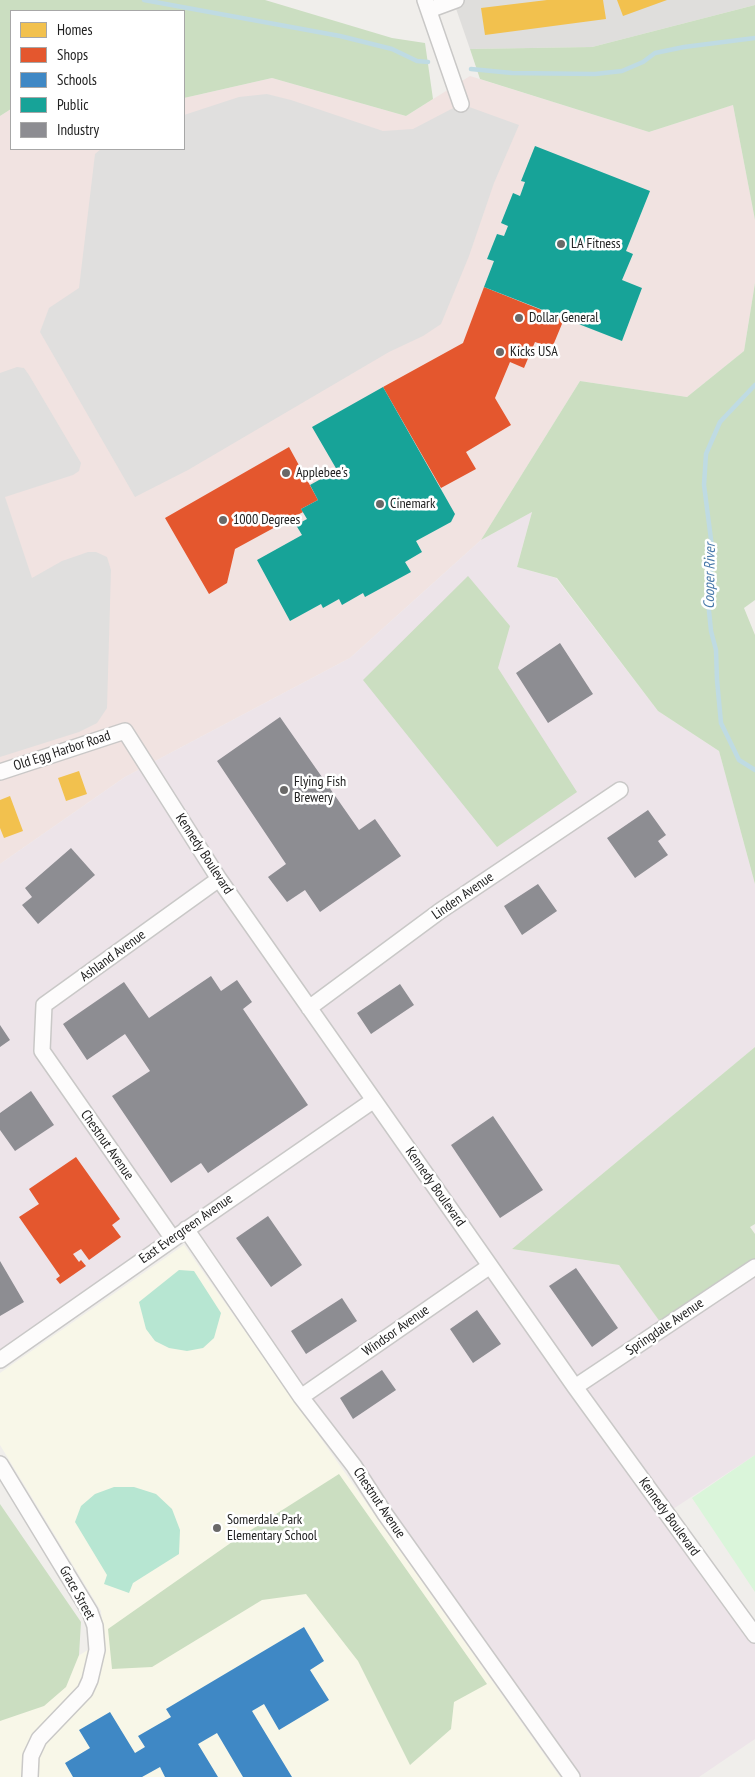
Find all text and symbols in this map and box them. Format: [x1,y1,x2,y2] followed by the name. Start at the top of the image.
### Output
[10,10,185,150] legend
[57,20,93,39] text: Homes
[57,45,88,64] text: Shops
[57,70,97,89] text: Schools
[57,95,88,114] text: Public
[57,120,99,139] text: Industry
[571,236,621,252] place label: LA Fitness
[555,238,567,250] marker: LA Fitness
[529,310,599,326] place label: Dollar General
[513,312,525,324] marker: Dollar General
[510,344,558,360] place label: Kicks USA
[494,346,506,358] marker: Kicks USA
[296,465,348,481] place label: Applebee's
[280,467,292,479] marker: Applebee's
[390,496,435,512] place label: Cinemark
[374,498,386,510] marker: Cinemark
[233,512,300,528] place label: 1000 Degrees
[217,514,229,526] marker: 1000 Degrees
[700,543,720,609] water label: Cooper River
[11,727,113,775] street label: Old Egg Harbor Road
[294,774,346,806] place label: Flying Fish Brewery
[278,784,290,796] marker: Flying Fish Brewery
[172,810,236,898] street label: Kennedy Boulevard
[429,869,497,923] street label: Linden Avenue
[77,927,149,985] street label: Ashland Avenue
[77,1107,137,1183] street label: Chestnut Avenue
[401,1144,469,1230] street label: Kennedy Boulevard
[136,1191,236,1267] street label: East Evergreen Avenue
[623,1295,707,1359] street label: Springdale Avenue
[359,1302,433,1360] street label: Windsor Avenue
[349,1465,409,1541] street label: Chestnut Avenue
[635,1474,703,1560] street label: Kennedy Boulevard
[227,1512,317,1544] place label: Somerdale Park Elementary School
[211,1522,223,1534] marker: Somerdale Park Elementary School
[55,1563,99,1623] street label: Grace Street

